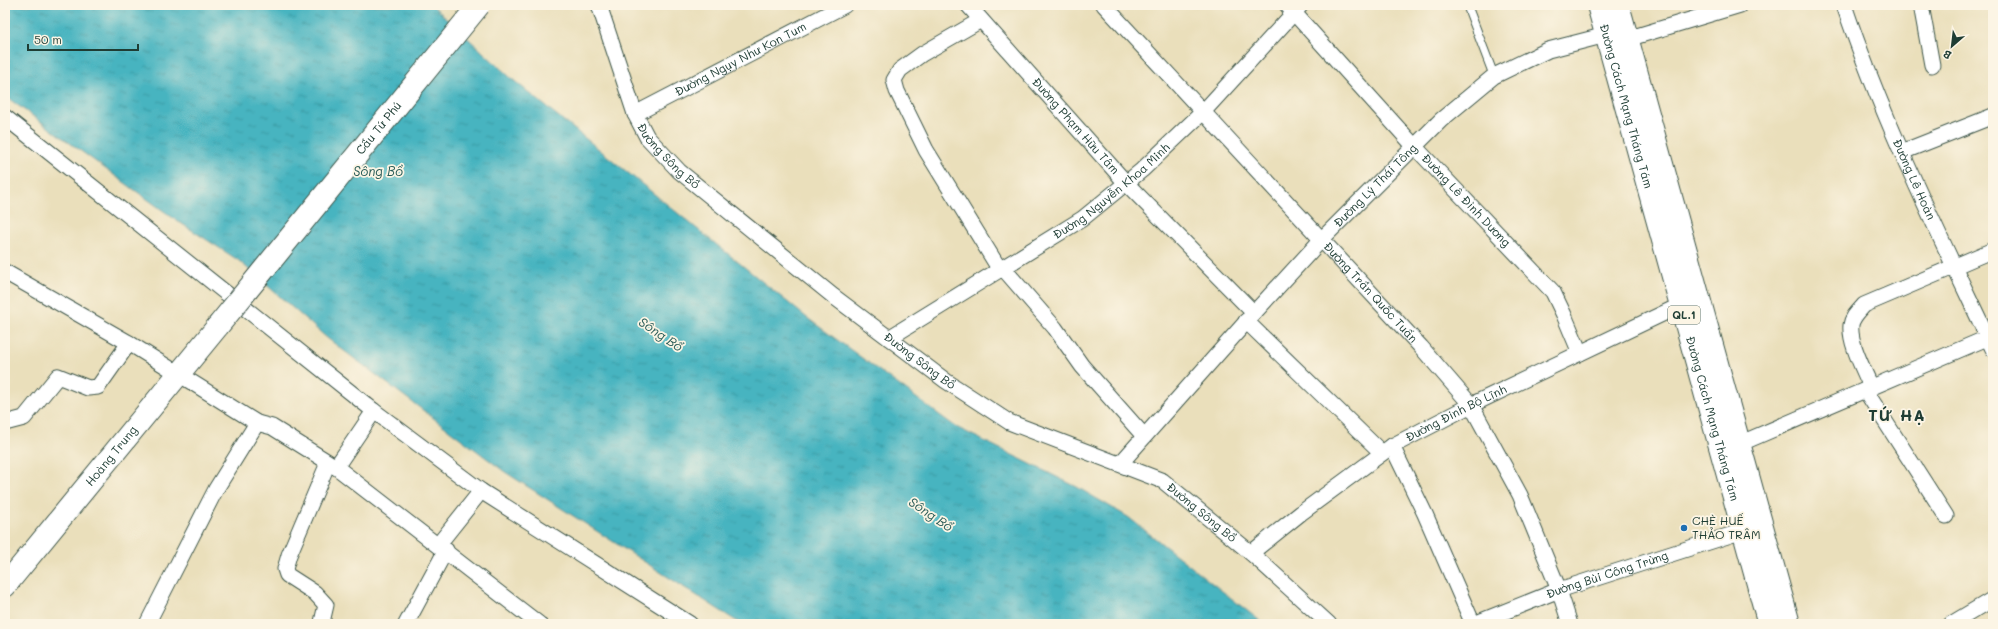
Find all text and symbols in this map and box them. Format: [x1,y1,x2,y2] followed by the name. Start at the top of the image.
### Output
[672,18,809,99] street label: Đường Ngụy Như Kon Tum
[1597,22,1657,190] street label: Đường Cách Mạng Tháng Tám
[28,26,138,52] scale bar
[1932,26,1972,66] north arrow
[34,31,62,47] text: 50 m
[1940,47,1954,64] text: B
[1029,74,1123,177] street label: Đường Phạm Hữu Tâm
[352,98,405,158] street label: Cầu Tứ Phú
[634,120,704,192] street label: Đường Sông Bồ
[1890,136,1940,222] street label: Đường Lê Hoàn
[1050,139,1173,242] street label: Đường Nguyễn Khoa Minh
[1329,139,1420,230] street label: Đường Lý Thái Tông
[1418,150,1515,250] street label: Đường Lê Đình Dương
[353,162,403,179] water label: Sông Bồ
[1321,238,1422,346] street label: Đường Trần Quốc Tuấn
[1668,306,1700,324] road number: QL.1
[636,313,687,355] water label: Sông Bồ
[881,328,959,392] street label: Đường Sông Bồ
[1683,334,1744,502] street label: Đường Cách Mạng Tháng Tám
[1402,380,1509,445] street label: Đường Đinh Bộ Lĩnh
[1868,404,1926,425] district label: TỨ HẠ
[81,422,140,489] street label: Hoàng Trung
[1164,478,1240,545] street label: Đường Sông Bồ
[906,493,957,535] water label: Sông Bồ
[1692,512,1761,542] place label: CHÈ HUẾ THẢO TRÂM
[1679,523,1689,533] marker: CHÈ HUẾ THẢO TRÂM
[1543,547,1670,601] street label: Đường Bùi Công Trừng

